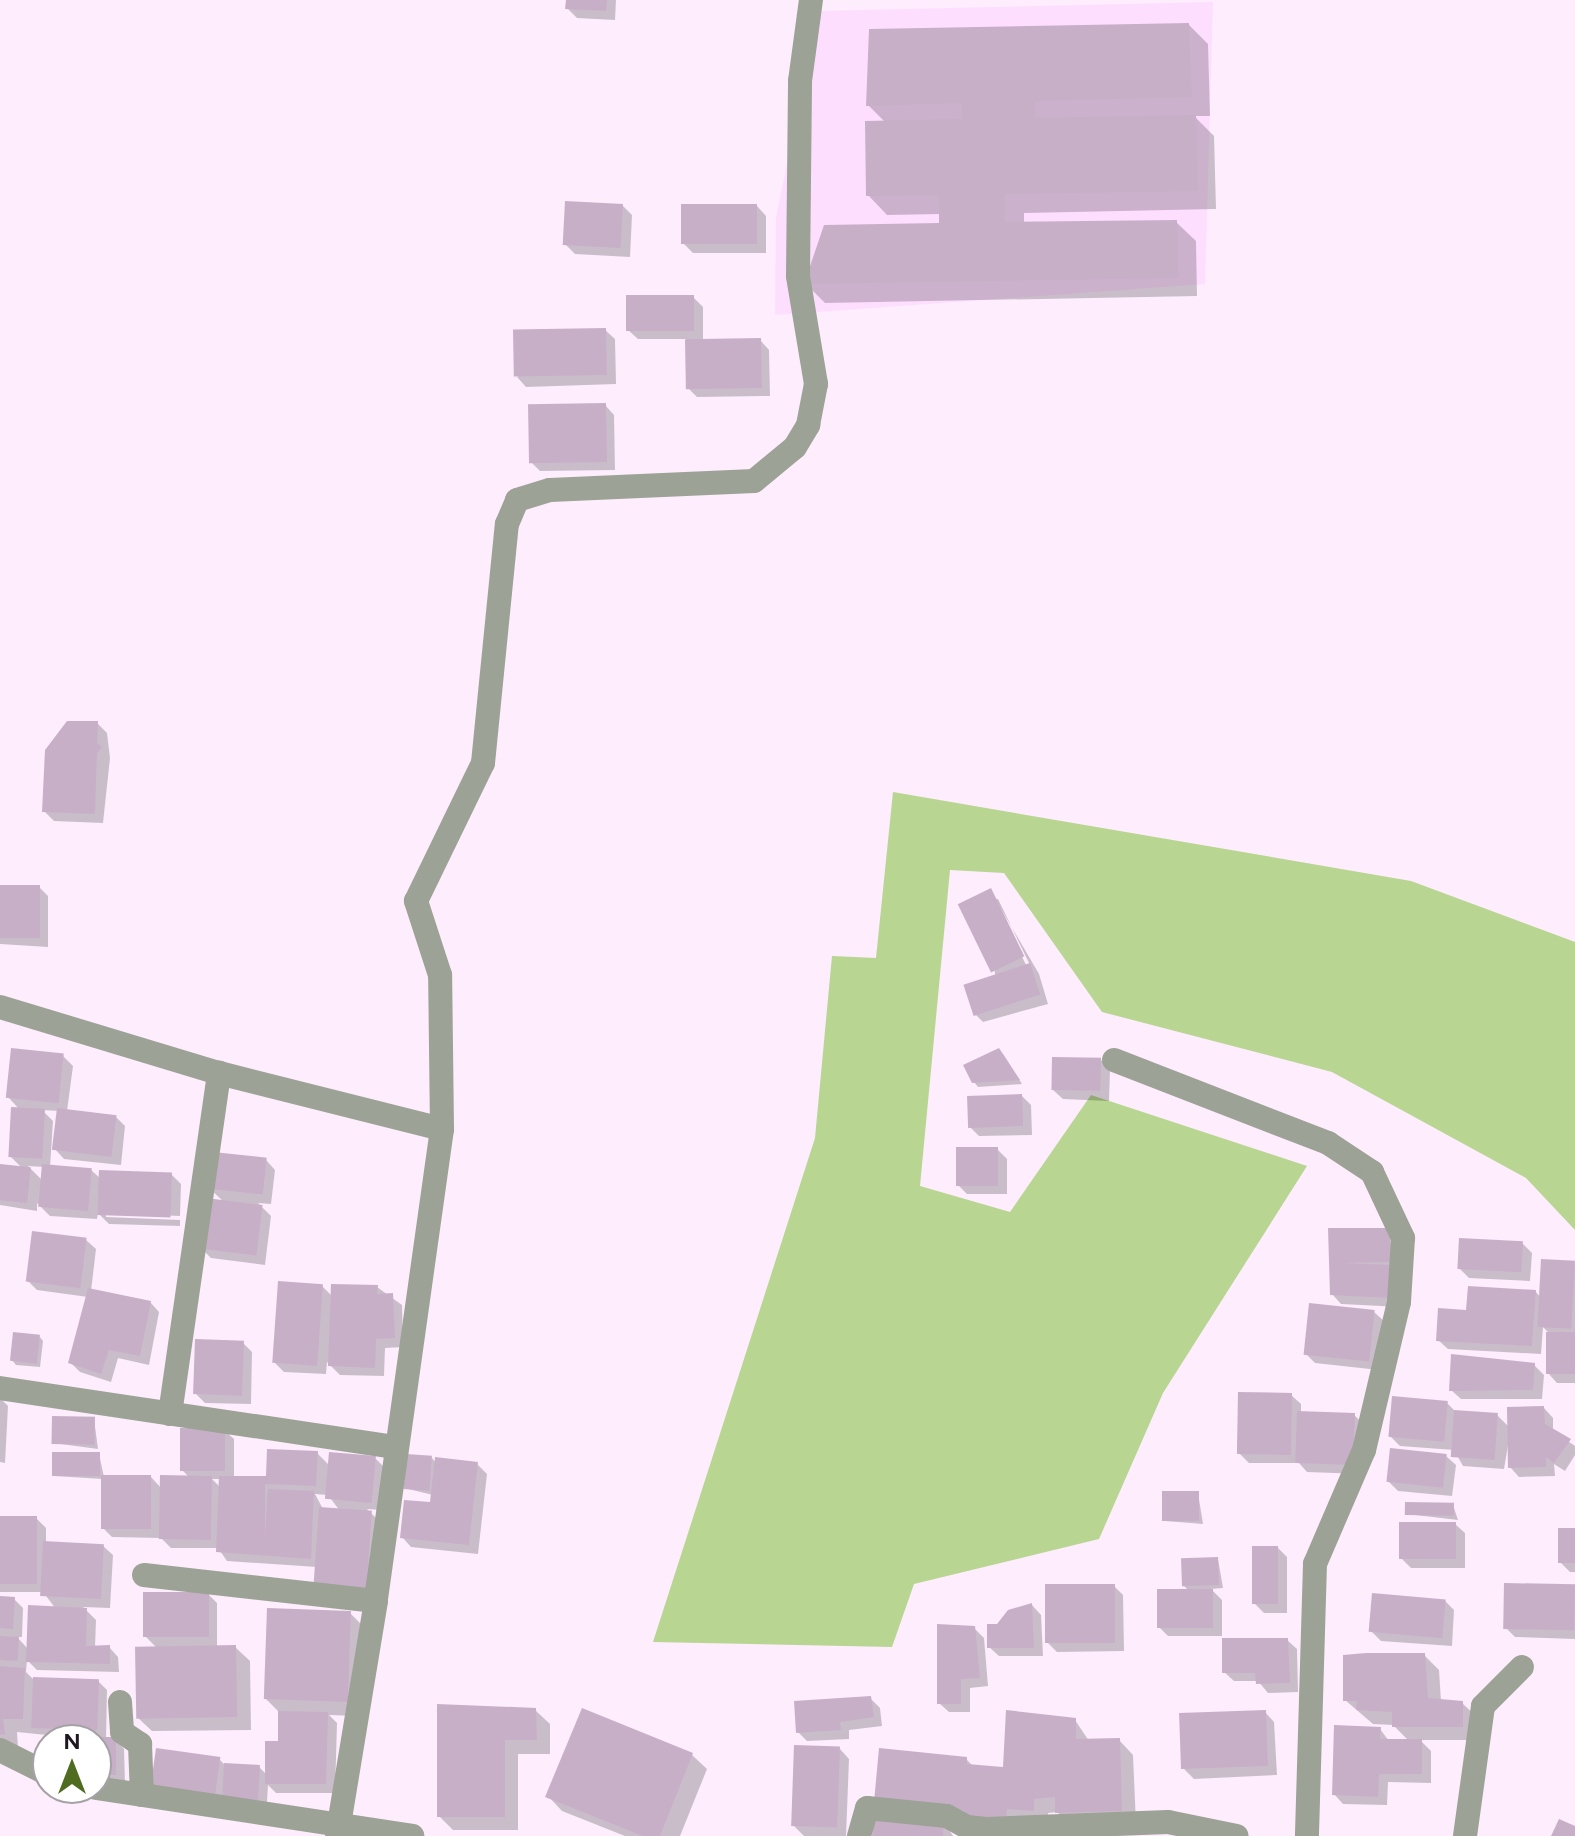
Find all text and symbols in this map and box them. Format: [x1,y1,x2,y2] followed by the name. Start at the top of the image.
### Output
[32,1724,112,1804] north arrow
[63,1728,81,1755] text: N

